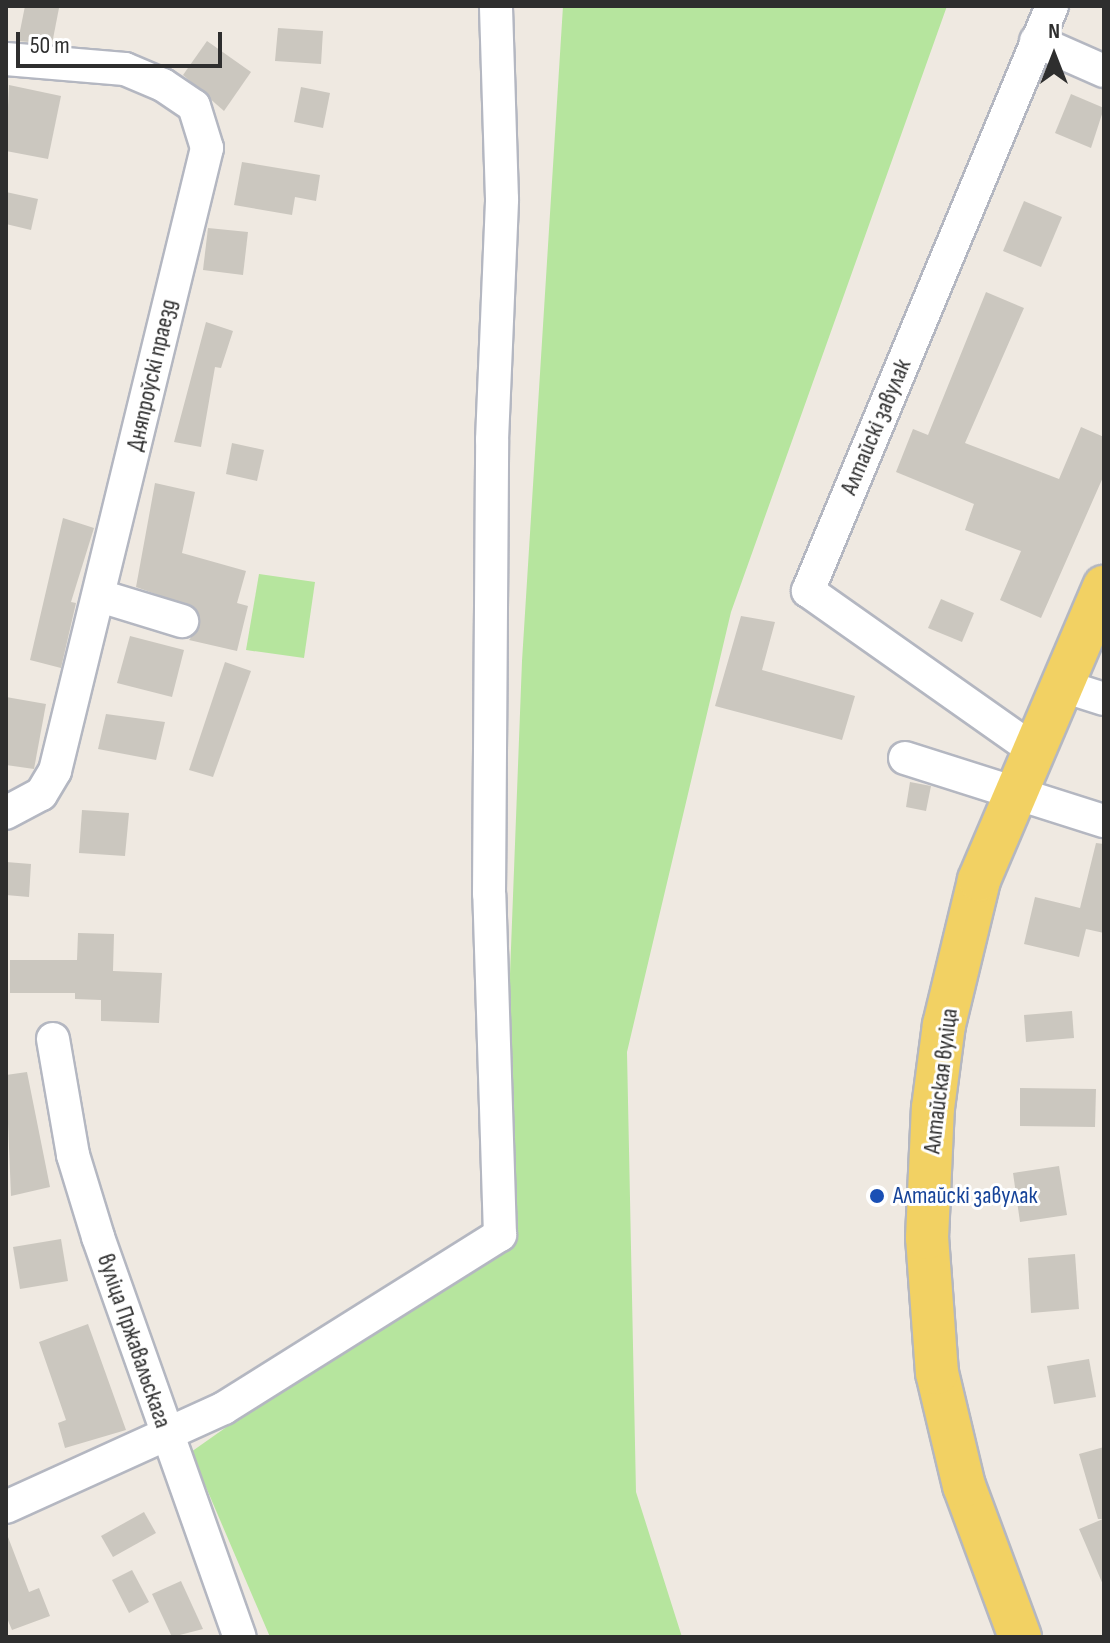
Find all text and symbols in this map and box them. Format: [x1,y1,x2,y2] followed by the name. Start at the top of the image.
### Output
[20,16,226,66] scale bar
[1014,16,1094,96] north arrow
[1048,18,1060,45] text: N
[30,31,70,60] text: 50 m
[121,296,183,454] street label: Дняпроўскі праезд
[834,355,918,499] street label: Алтайскі завулак
[918,1007,964,1155] street label: Алтайская вуліца
[893,1182,1038,1210] place label: Алтайскі завулак
[868,1187,886,1205] marker: Алтайскі завулак
[91,1250,177,1432] street label: вуліца Пржавальскага

